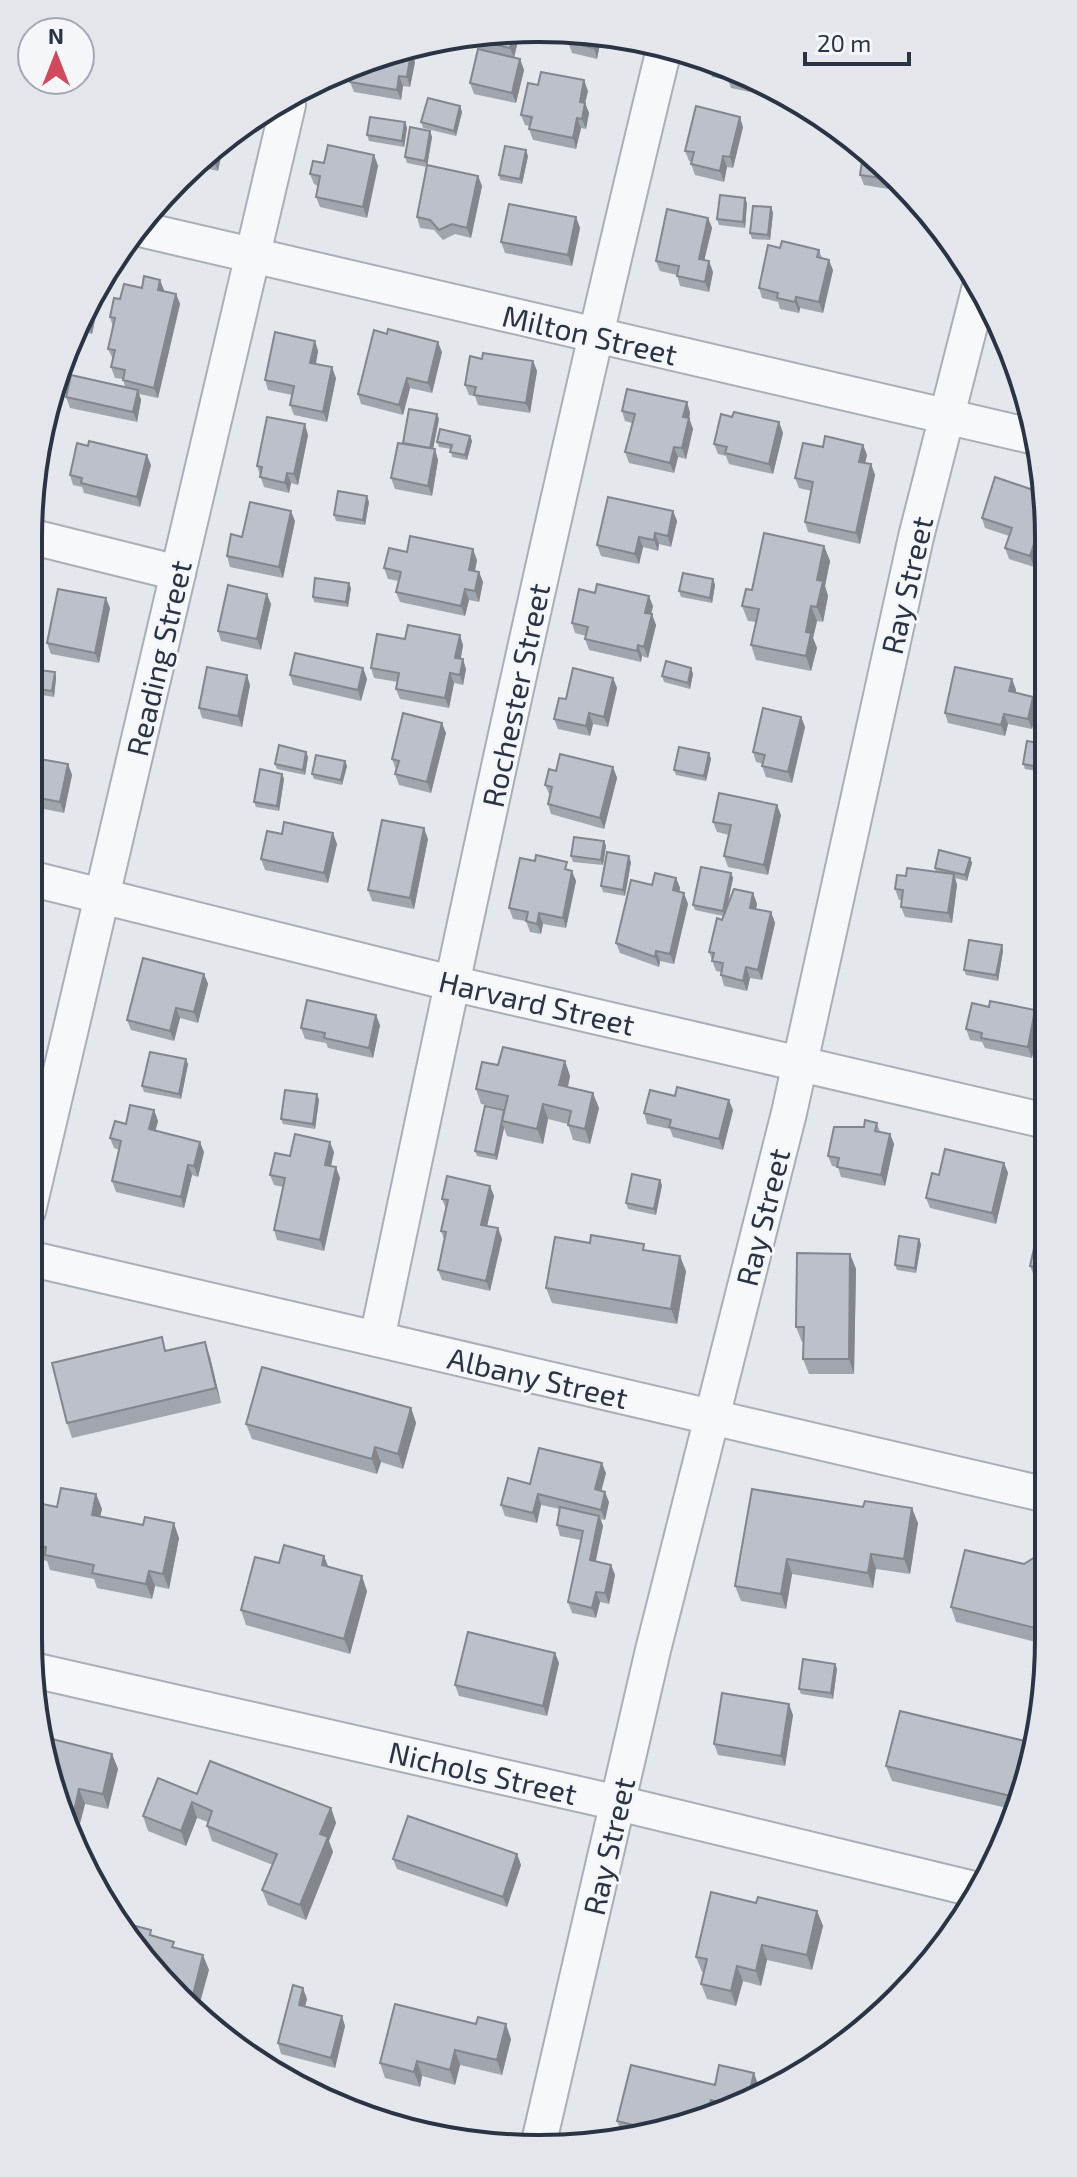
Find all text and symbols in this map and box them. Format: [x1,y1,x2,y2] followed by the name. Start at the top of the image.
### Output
[16,16,96,96] north arrow
[805,16,909,66] scale bar
[48,22,64,48] text: N
[817,28,871,57] text: 20 m
[499,296,681,372] street label: Milton Street
[873,513,939,657] street label: Ray Street
[118,557,198,759] street label: Reading Street
[474,580,556,810] street label: Rochester Street
[436,962,638,1042] street label: Harvard Street
[728,1145,796,1289] street label: Ray Street
[444,1339,632,1415] street label: Albany Street
[385,1733,581,1811] street label: Nichols Street
[575,1774,641,1918] street label: Ray Street

